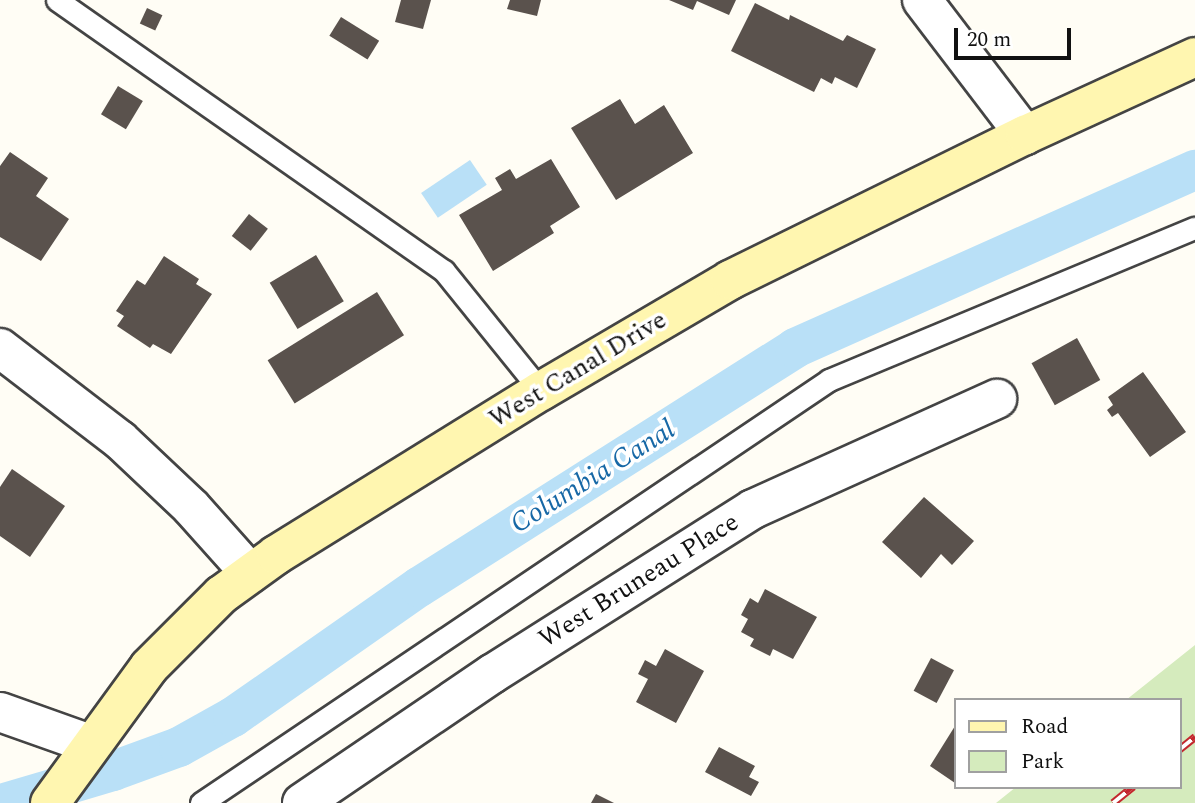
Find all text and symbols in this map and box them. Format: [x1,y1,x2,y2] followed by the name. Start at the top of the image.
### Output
[957,14,1074,58] scale bar
[967,24,1011,56] text: 20 m
[484,305,672,435] street label: West Canal Drive
[504,413,682,541] water label: Columbia Canal
[533,507,745,655] street label: West Bruneau Place
[954,698,1181,789] legend
[1021,711,1068,743] text: Road
[1021,746,1064,778] text: Park

